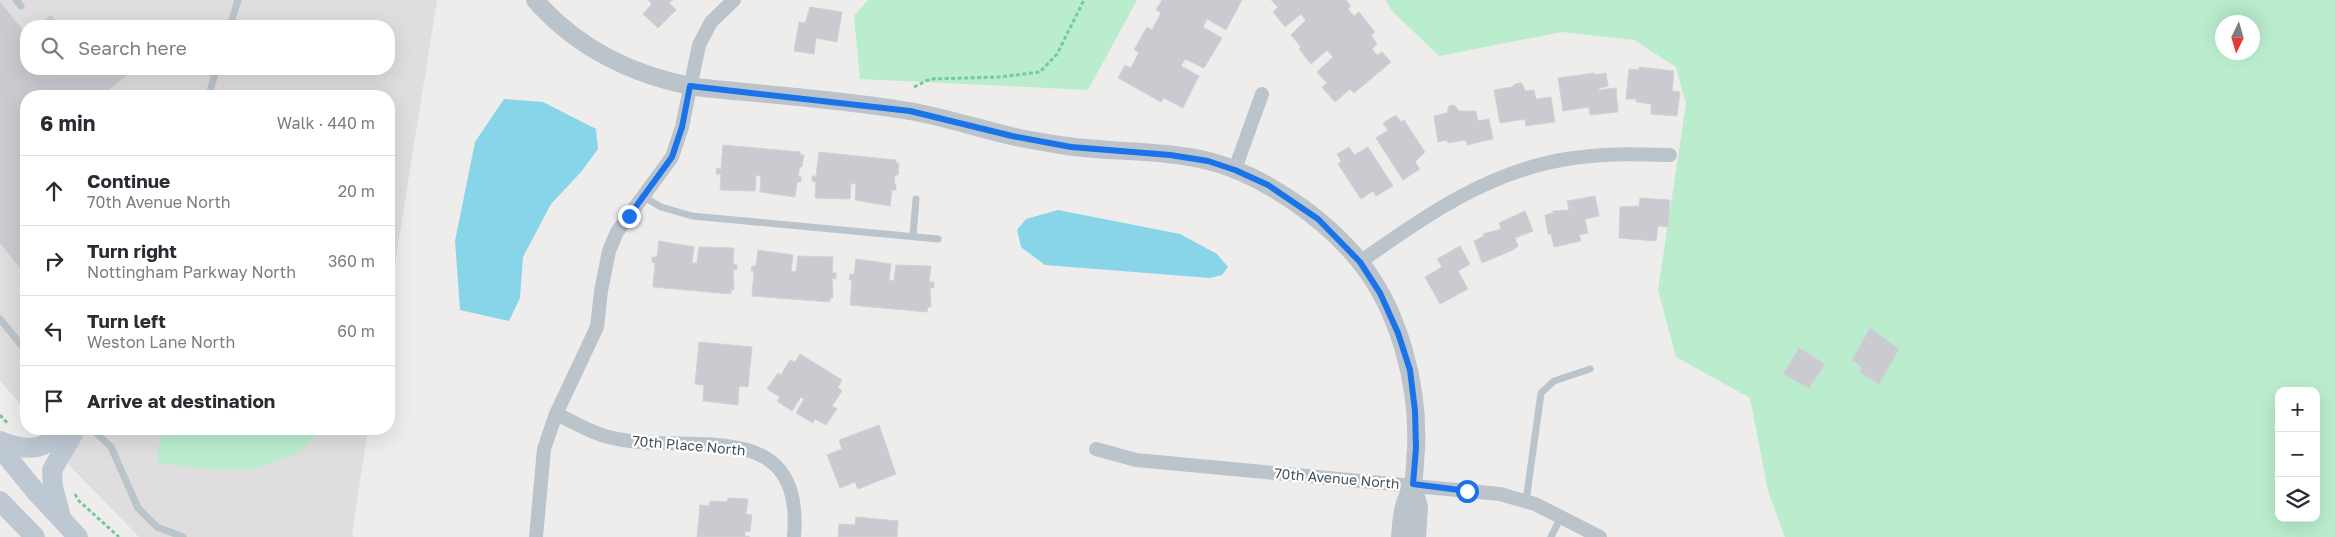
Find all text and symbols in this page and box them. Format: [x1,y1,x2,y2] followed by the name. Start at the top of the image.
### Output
[2215,15,2260,60] north arrow
[20,20,395,75] search box
[38,34,66,62] icon: search
[78,36,187,59] text: Search here
[40,110,95,136] text: 6 min
[277,113,375,133] text: Walk · 440 m
[87,169,170,192] text: Continue
[40,177,68,205] icon: ahead
[338,181,375,201] text: 20 m
[87,192,231,212] text: 70th Avenue North
[618,205,641,228] route end
[87,239,177,262] text: Turn right
[40,247,68,275] icon: right
[328,251,375,271] text: 360 m
[87,262,296,282] text: Nottingham Parkway North
[87,309,166,332] text: Turn left
[40,317,68,345] icon: left
[337,321,375,341] text: 60 m
[87,332,235,352] text: Weston Lane North
[40,387,68,415] icon: arrive
[2275,387,2320,522] map controls
[2275,387,2320,432] button: +
[87,389,275,412] text: Arrive at destination
[632,432,746,458] street label: 70th Place North
[2275,432,2320,477] button: −
[1274,464,1400,492] street label: 70th Avenue North
[2275,477,2320,522] button: layers
[1456,480,1479,503] route start

